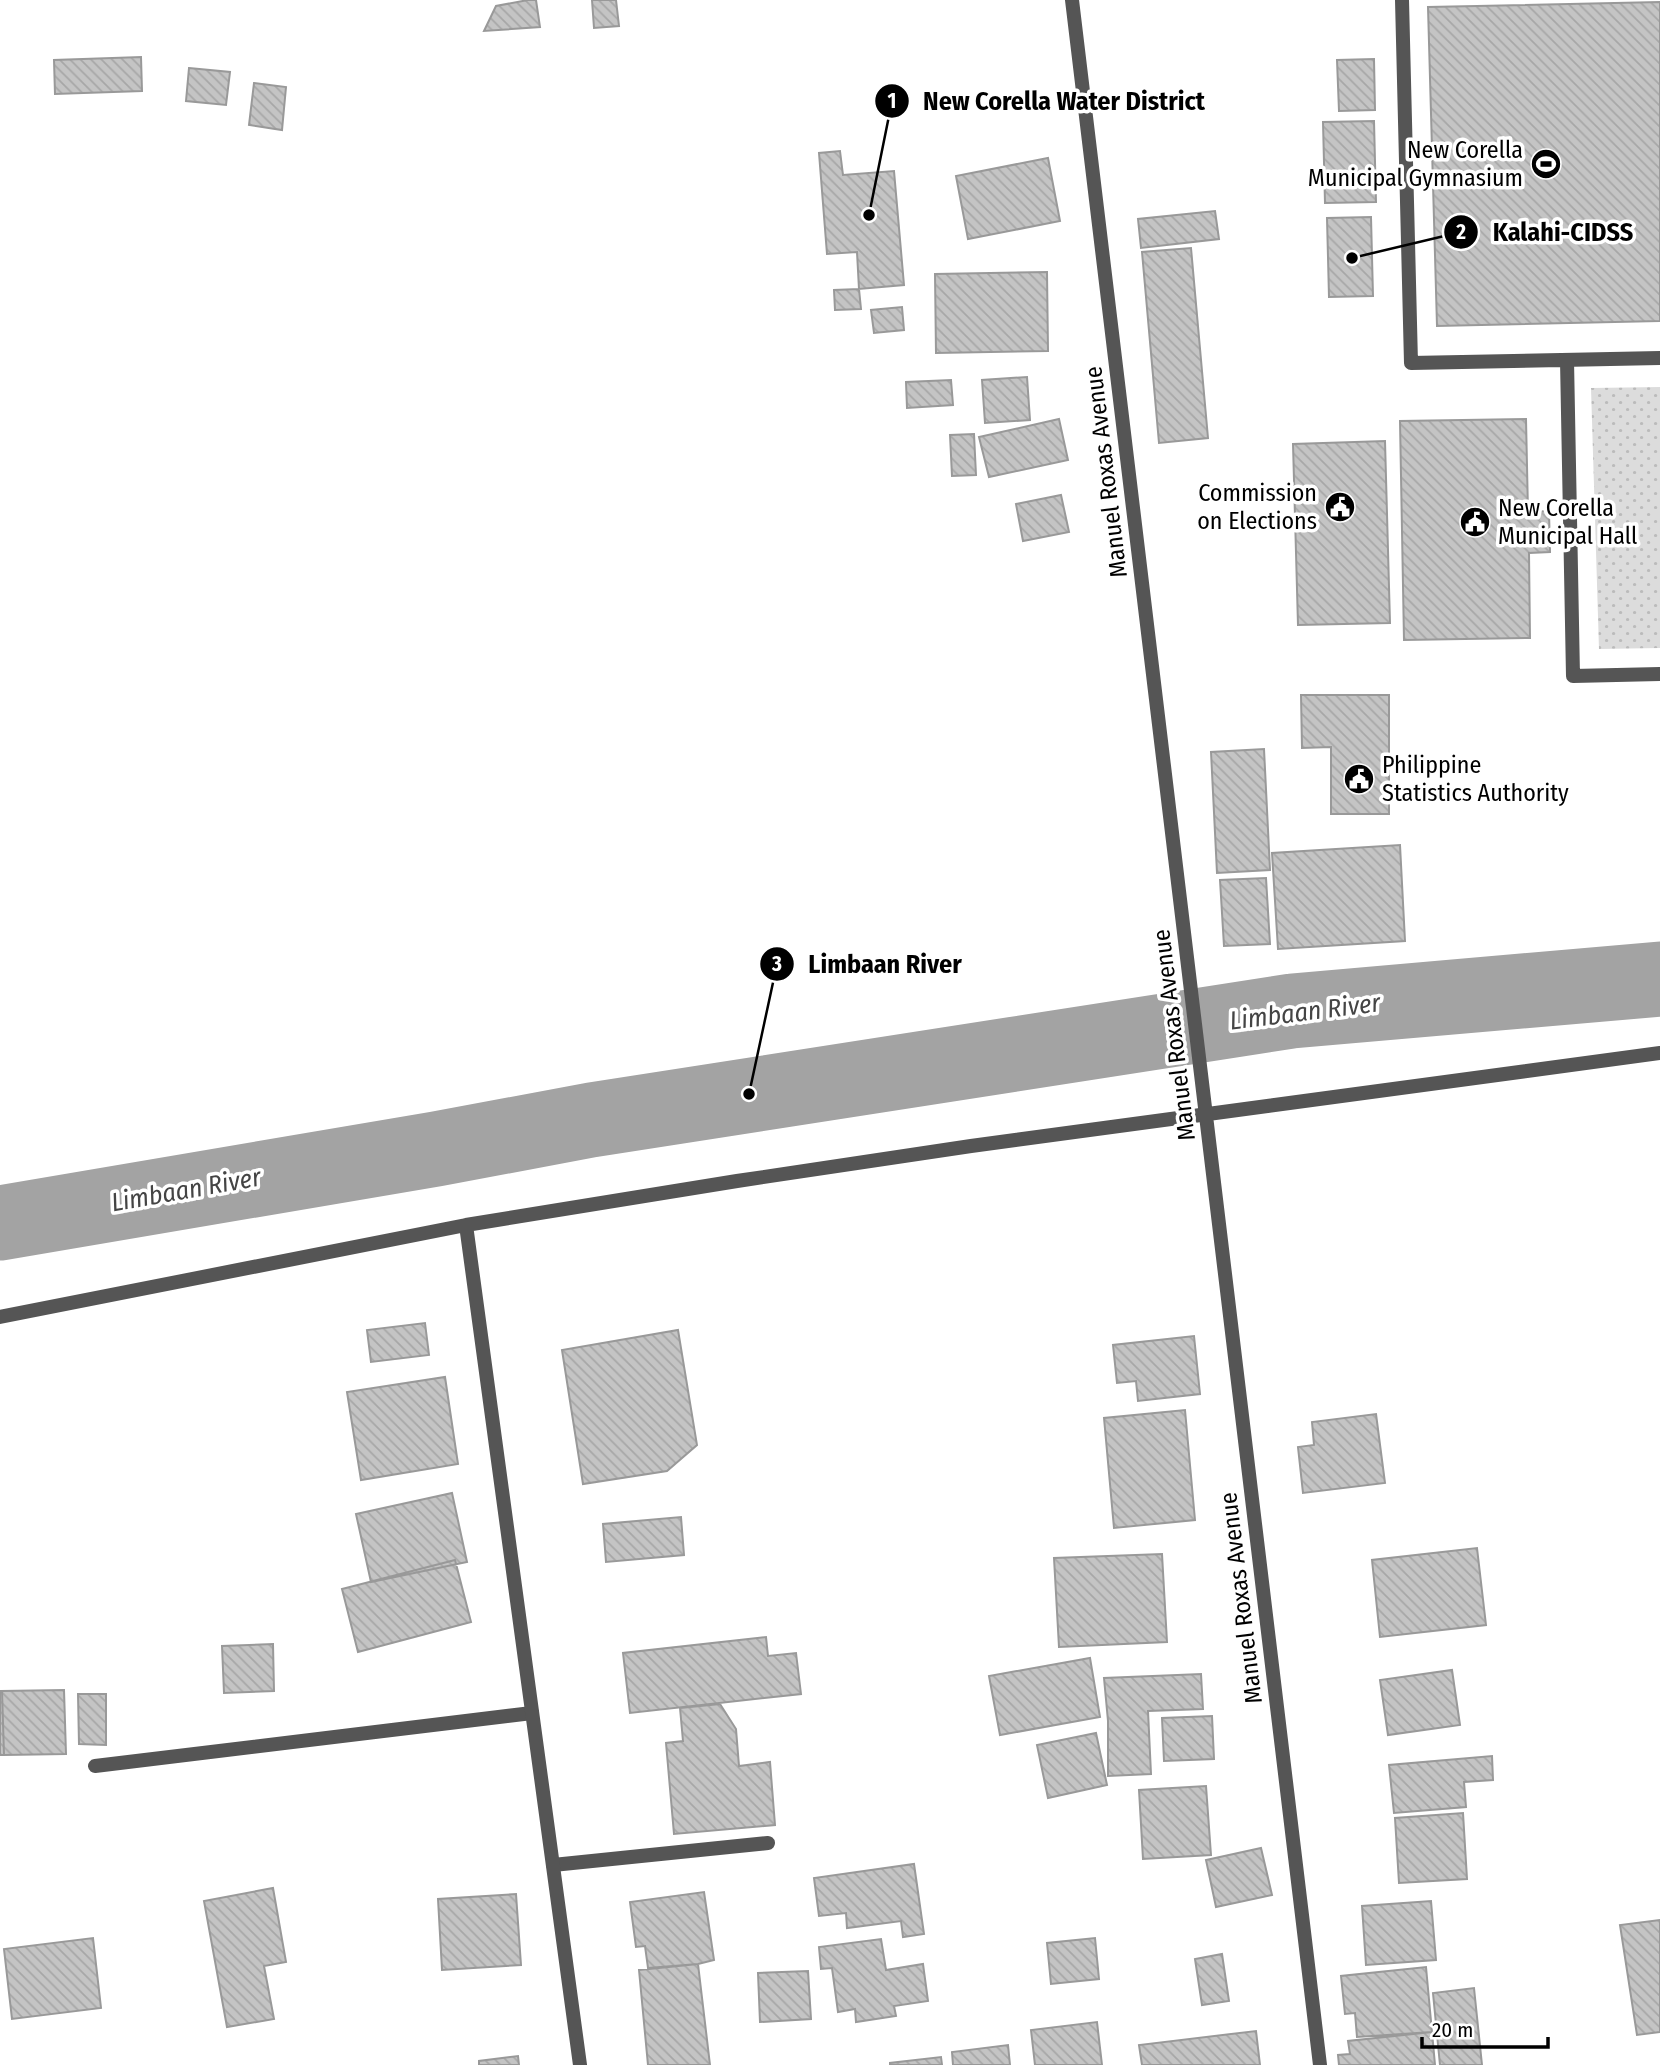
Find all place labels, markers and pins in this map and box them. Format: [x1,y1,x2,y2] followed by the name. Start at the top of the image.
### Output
[874,77,1219,124] callout: New Corella Water District
[1308,136,1523,192] place label: New Corella Municipal Gymnasium
[1529,147,1563,181] sports icon: New Corella Municipal Gymnasium
[1444,208,1647,255] callout: Kalahi-CIDSS
[1197,479,1317,535] place label: Commission on Elections
[1323,490,1357,524] public building icon: Commission on Elections
[1498,494,1637,550] place label: New Corella Municipal Hall
[1458,505,1492,539] public building icon: New Corella Municipal Hall
[1382,751,1569,807] place label: Philippine Statistics Authority
[1342,762,1376,796] public building icon: Philippine Statistics Authority
[759,940,976,987] callout: Limbaan River

